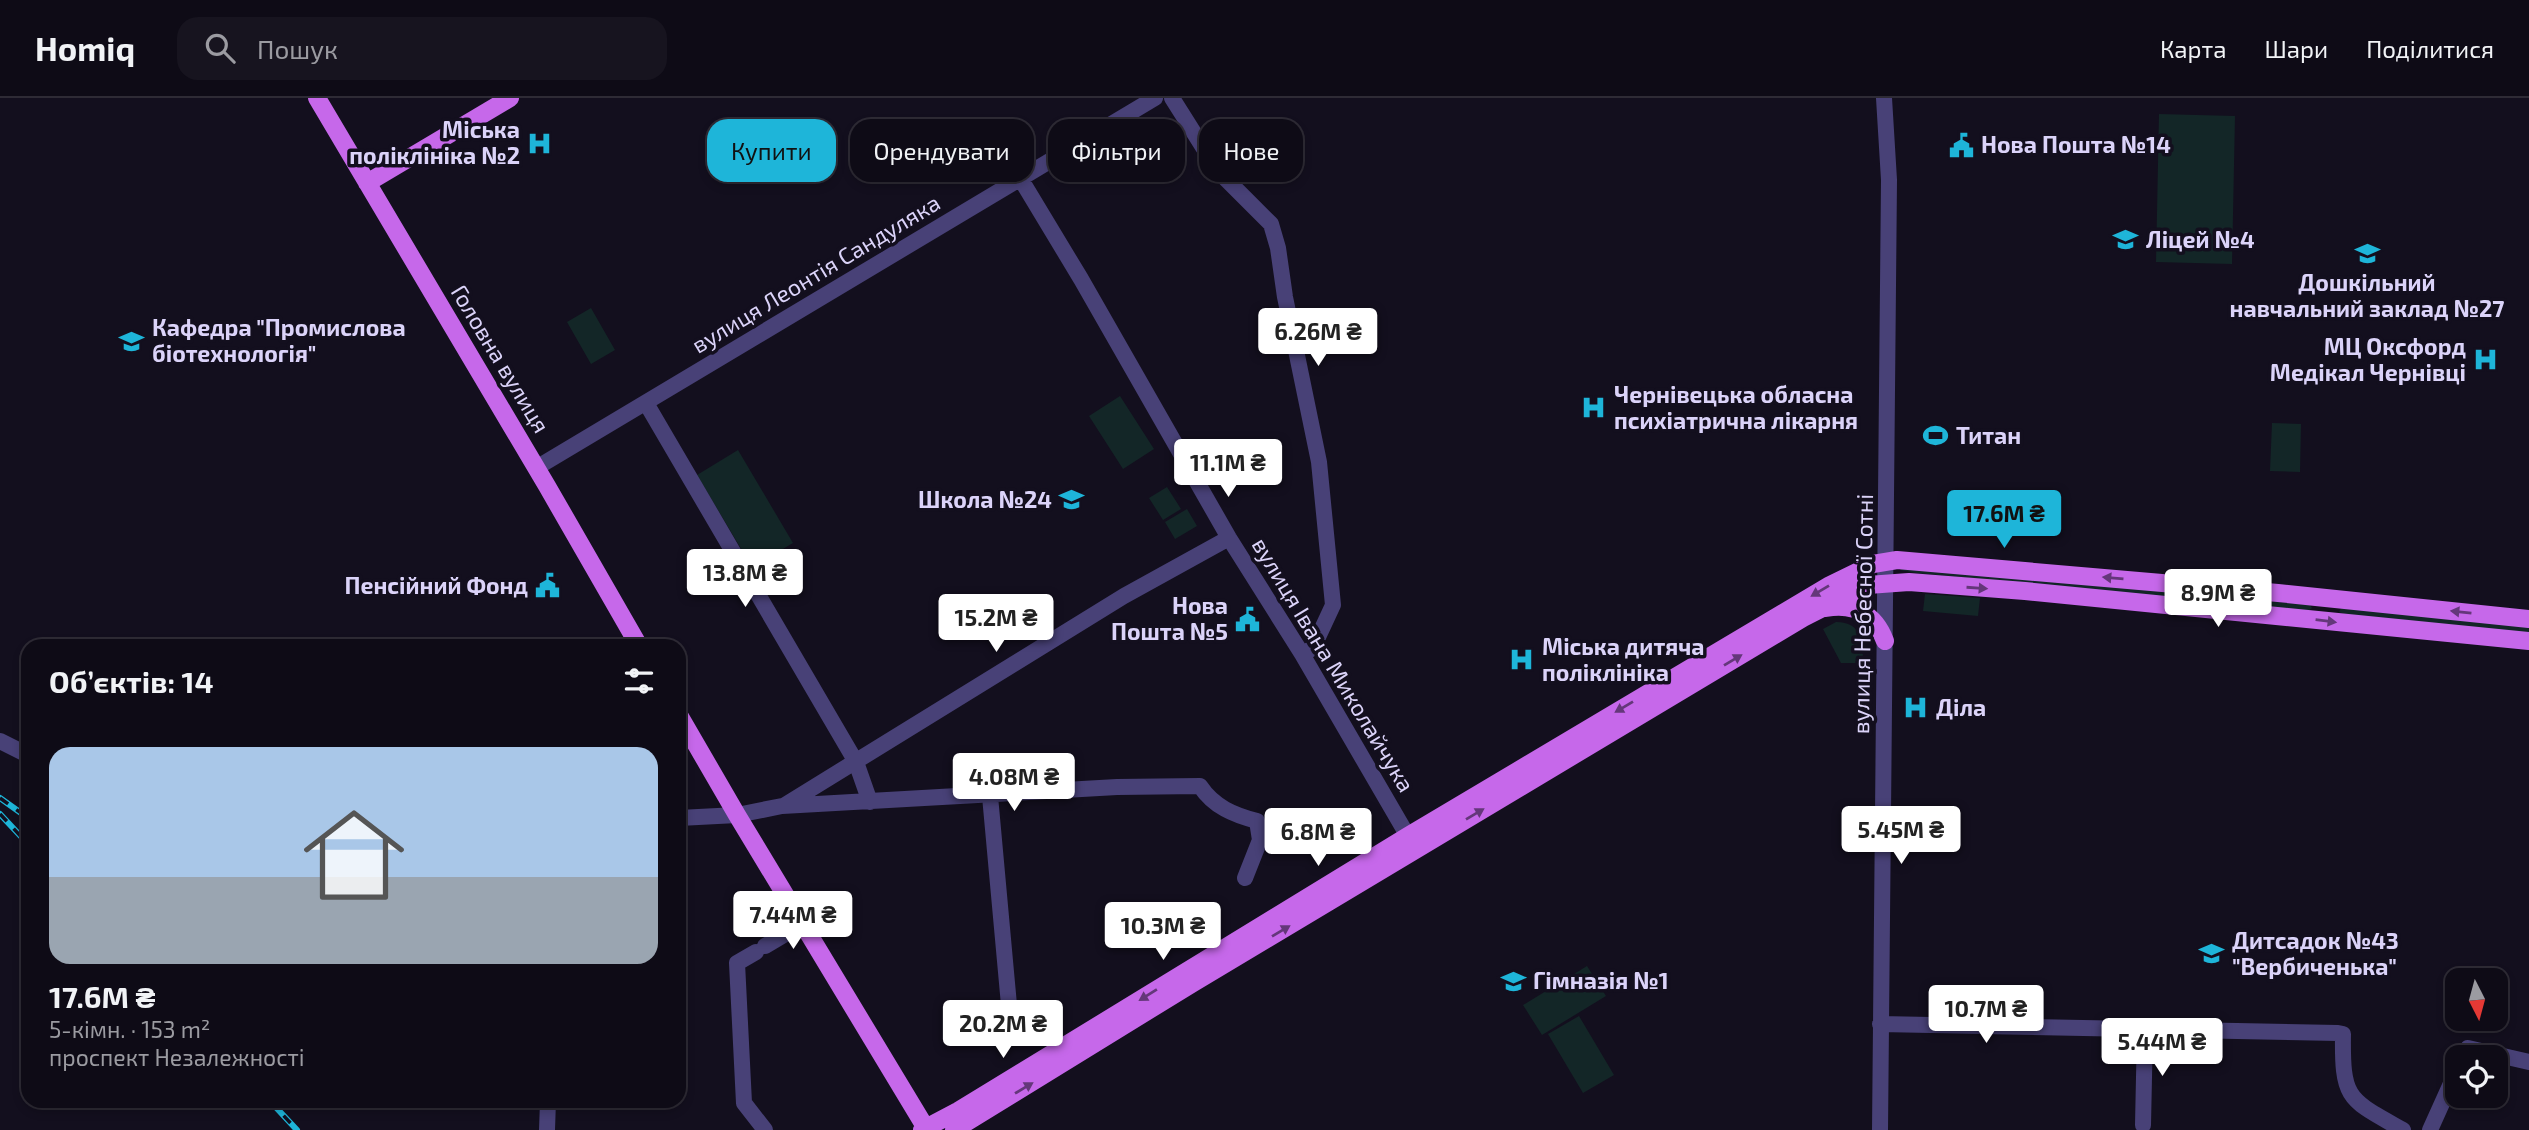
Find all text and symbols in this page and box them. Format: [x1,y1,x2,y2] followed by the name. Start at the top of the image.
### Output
[177,17,667,80] search box
[35,28,135,68] text: Homiq
[201,29,239,67] icon: search
[257,33,338,64] text: Пошук
[2160,34,2227,63] text: Карта
[2265,34,2328,63] text: Шари
[2366,34,2494,63] text: Поділитися
[349,115,520,169] place label: Міська поліклініка №2
[707,119,836,182] chip: Купити
[850,119,1034,182] chip: Орендувати
[1048,119,1185,182] chip: Фільтри
[1199,119,1303,182] chip: Нове
[526,129,554,157] hospital icon: Міська поліклініка №2
[1981,130,2171,158] place label: Нова Пошта №14
[1947,131,1975,159] public building icon: Нова Пошта №14
[686,188,945,359] street label: вулиця Леонтія Сандуляка
[2146,225,2255,253] place label: Ліцей №4
[2112,226,2140,254] school or university icon: Ліцей №4
[2353,239,2381,267] school or university icon: Дошкільний навчальний заклад №27
[2230,268,2504,322] place label: Дошкільний навчальний заклад №27
[445,279,556,438] street label: Головна вулиця
[1253,308,1383,368] pin: 6.26M ₴
[152,313,406,367] place label: Кафедра "Промислова біотехнологія"
[1274,317,1362,345] text: 6.26M ₴
[118,327,146,355] school or university icon: Кафедра "Промислова біотехнологія"
[2270,332,2466,386] place label: МЦ Оксфорд Медікал Чернівці
[2472,346,2500,374] hospital icon: МЦ Оксфорд Медікал Чернівці
[1614,380,1858,434] place label: Чернівецька обласна психіатрична лікарня
[1580,394,1608,422] hospital icon: Чернівецька обласна психіатрична лікарня
[1956,421,2021,449] place label: Титан
[1922,422,1950,450] sports icon: Титан
[1163,440,1293,499] pin: 11.1M ₴
[1190,448,1266,476] text: 11.1M ₴
[918,485,1052,513] place label: Школа №24
[1058,486,1086,514] school or university icon: Школа №24
[1939,490,2069,550] pin: 17.6M ₴
[1846,494,1879,734] street label: вулиця Небесної Сотні
[1963,499,2045,527] text: 17.6M ₴
[1246,532,1421,797] street label: вулиця Івана Миколайчука
[680,550,810,609] pin: 13.8M ₴
[703,558,787,586] text: 13.8M ₴
[2161,570,2275,629] pin: 8.9M ₴
[344,571,528,599] place label: Пенсійний Фонд
[534,572,562,600] public building icon: Пенсійний Фонд
[2102,572,2124,583] one-way arrow
[2181,578,2255,606] text: 8.9M ₴
[1966,583,1988,594] one-way arrow
[1810,585,1829,597] one-way arrow
[1111,591,1228,645] place label: Нова Пошта №5
[931,594,1061,654] pin: 15.2M ₴
[955,603,1037,631] text: 15.2M ₴
[1234,605,1262,633] public building icon: Нова Пошта №5
[2450,606,2472,617] one-way arrow
[2315,615,2337,626] one-way arrow
[1542,632,1704,686] place label: Міська дитяча поліклініка
[1508,646,1536,674] hospital icon: Міська дитяча поліклініка
[1724,654,1743,666] one-way arrow
[620,662,658,700] icon: filters
[49,663,214,699] text: Об’єктів: 14
[1936,693,1986,721] place label: Діла
[1902,694,1930,722] hospital icon: Діла
[1614,701,1633,713] one-way arrow
[949,754,1079,813] pin: 4.08M ₴
[969,762,1059,790] text: 4.08M ₴
[291,792,417,918] icon: home
[1836,806,1966,866] pin: 5.45M ₴
[1261,808,1375,868] pin: 6.8M ₴
[1465,808,1484,821] one-way arrow
[1858,815,1944,843] text: 5.45M ₴
[1281,817,1355,845] text: 6.8M ₴
[728,892,858,951] pin: 7.44M ₴
[749,900,837,928] text: 7.44M ₴
[1098,902,1228,962] pin: 10.3M ₴
[1121,911,1205,939] text: 10.3M ₴
[1271,925,1290,937] one-way arrow
[2232,926,2399,980] place label: Дитсадок №43 "Вербиченька"
[2198,940,2226,968] school or university icon: Дитсадок №43 "Вербиченька"
[1533,966,1669,994] place label: Гімназія №1
[1499,967,1527,995] school or university icon: Гімназія №1
[2445,968,2508,1031] north arrow
[2445,968,2508,1108] map controls
[49,978,156,1014] text: 17.6M ₴
[1921,986,2051,1045] pin: 10.7M ₴
[1138,989,1157,1001] one-way arrow
[1945,994,2027,1022] text: 10.7M ₴
[938,1000,1068,1060] pin: 20.2M ₴
[959,1009,1047,1037] text: 20.2M ₴
[49,1015,210,1043] text: 5-кімн. · 153 m²
[2097,1018,2227,1078] pin: 5.44M ₴
[2118,1027,2206,1055] text: 5.44M ₴
[49,1043,305,1071] text: проспект Незалежності
[2445,1045,2508,1108] button: locate
[1014,1082,1034,1095] one-way arrow

